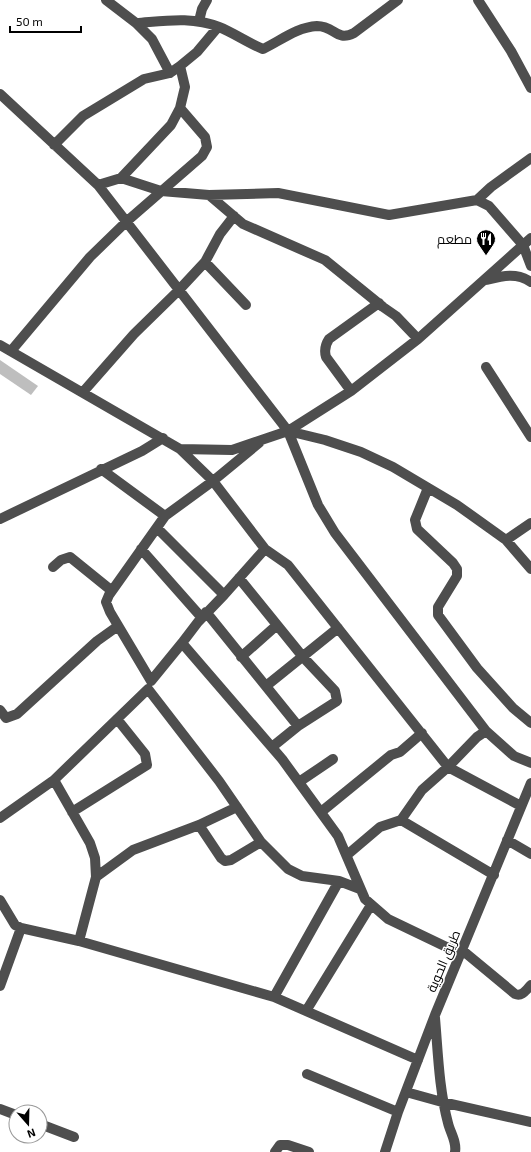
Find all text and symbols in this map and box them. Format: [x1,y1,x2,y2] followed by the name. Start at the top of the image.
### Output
[10,8,81,34] scale bar
[16,14,43,28] text: 50 m
[475,228,497,256] restaurant icon: مطعم
[437,231,472,249] place label: مطعم
[423,927,463,995] street label: طريق الحوية
[8,1104,48,1144] north arrow
[26,1126,38,1141] text: N

